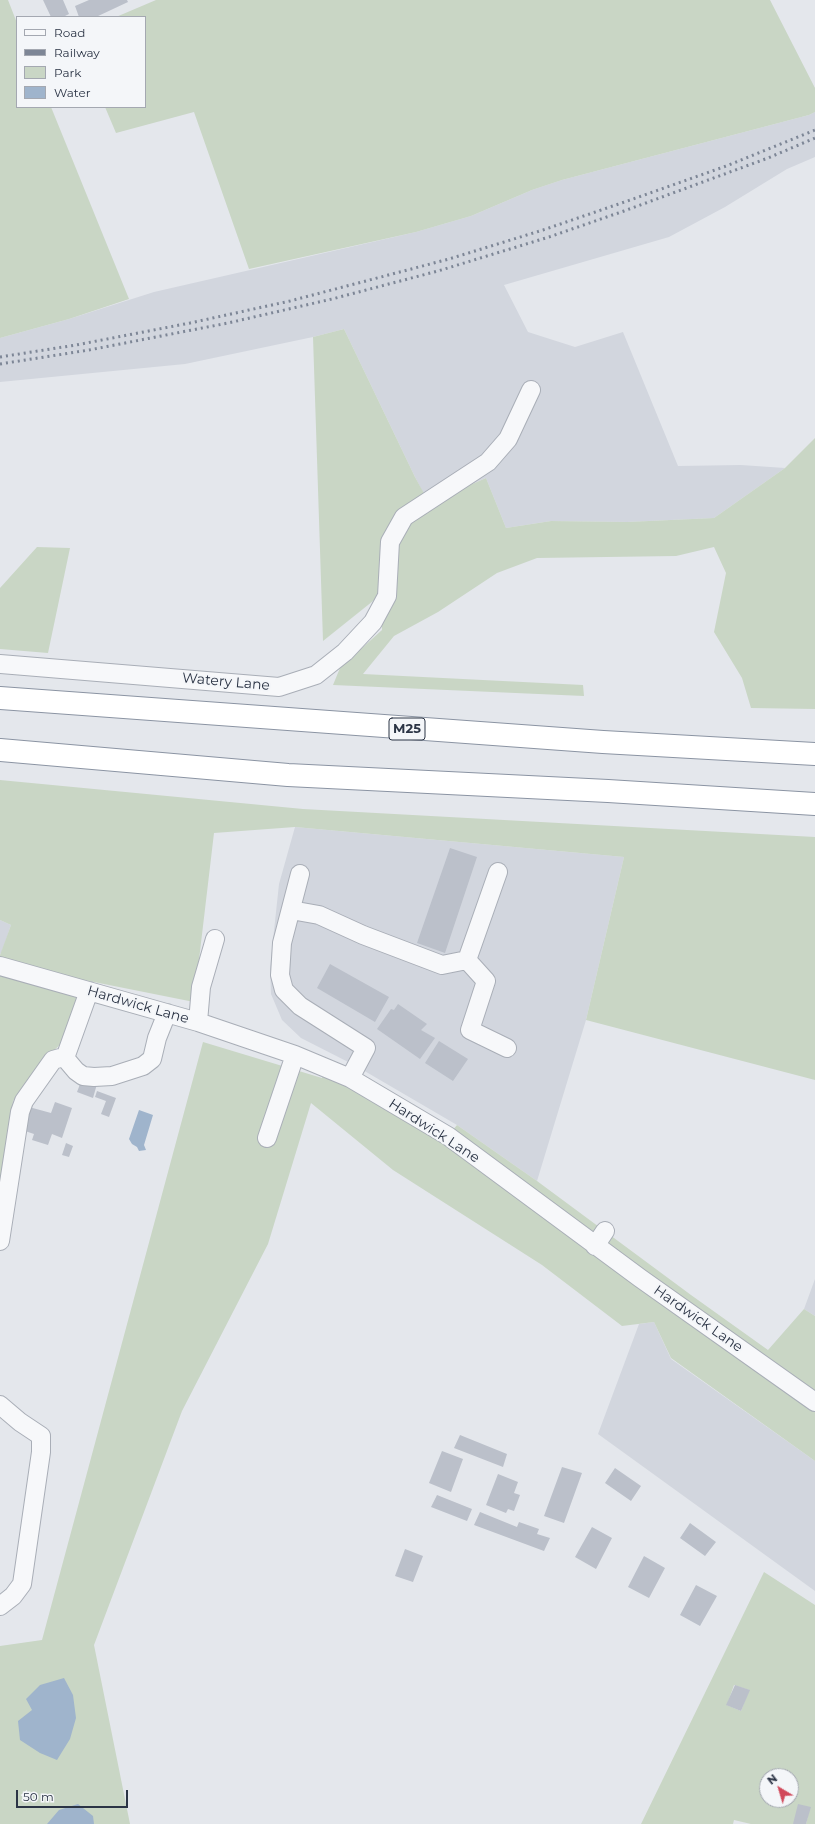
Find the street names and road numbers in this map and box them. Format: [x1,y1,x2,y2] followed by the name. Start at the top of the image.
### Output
[181,670,271,694] street label: Watery Lane
[389,718,425,740] road number: M25
[85,982,191,1028] street label: Hardwick Lane
[385,1095,483,1167] street label: Hardwick Lane
[650,1282,746,1356] street label: Hardwick Lane

